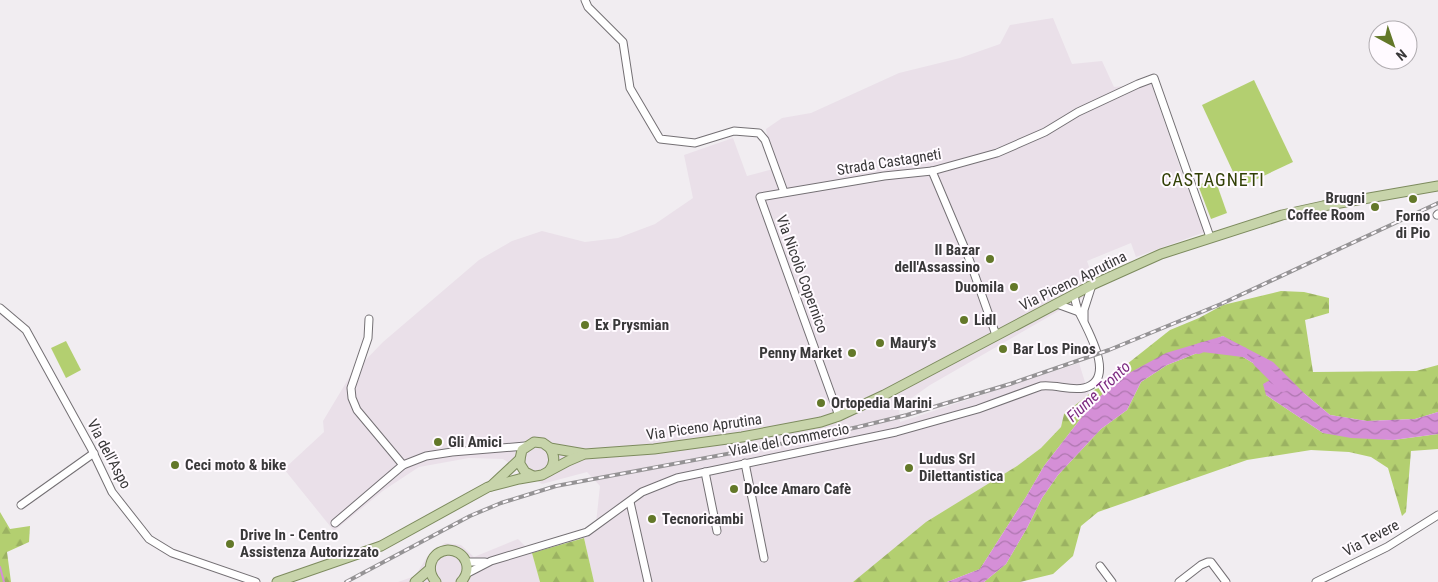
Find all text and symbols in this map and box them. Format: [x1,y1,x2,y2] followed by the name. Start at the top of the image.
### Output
[1368,20,1418,70] north arrow
[1393,46,1410,64] text: N
[835,145,943,179] street label: Strada Castagneti
[1161,169,1265,190] district label: CASTAGNETI
[1287,189,1365,224] place label: Brugni Coffee Room
[1407,193,1419,205] marker: Forno di Pio
[1369,201,1381,213] marker: Brugni Coffee Room
[1396,207,1430,242] place label: Forno di Pio
[772,213,832,335] street label: Via Nicolò Copernico
[894,241,980,276] place label: Il Bazar dell'Assassino
[1017,247,1129,315] street label: Via Piceno Aprutina
[984,253,996,265] marker: Il Bazar dell'Assassino
[955,278,1004,296] place label: Duomila
[1008,281,1020,293] marker: Duomila
[974,311,996,329] place label: Lidl
[958,314,970,326] marker: Lidl
[595,316,669,334] place label: Ex Prysmian
[579,319,591,331] marker: Ex Prysmian
[890,334,936,352] place label: Maury's
[874,337,886,349] marker: Maury's
[1013,340,1096,358] place label: Bar Los Pinos
[997,343,1009,355] marker: Bar Los Pinos
[759,344,842,362] place label: Penny Market
[846,347,858,359] marker: Penny Market
[1062,357,1134,426] water label: Fiume Tronto
[831,394,932,412] place label: Ortopedia Marini
[815,397,827,409] marker: Ortopedia Marini
[645,410,763,444] street label: Via Piceno Aprutina
[83,416,135,492] street label: Via dell'Aspo
[727,419,851,461] street label: Viale del Commercio
[448,433,502,451] place label: Gli Amici
[432,436,444,448] marker: Gli Amici
[919,450,1003,485] place label: Ludus Srl Dilettantistica
[185,456,286,474] place label: Ceci moto & bike
[169,459,181,471] marker: Ceci moto & bike
[903,462,915,474] marker: Ludus Srl Dilettantistica
[744,480,851,498] place label: Dolce Amaro Cafè
[728,483,740,495] marker: Dolce Amaro Cafè
[662,510,743,528] place label: Tecnoricambi
[646,513,658,525] marker: Tecnoricambi
[1340,516,1402,560] street label: Via Tevere
[240,526,379,561] place label: Drive In - Centro Assistenza Autorizzato
[224,538,236,550] marker: Drive In - Centro Assistenza Autorizzato

